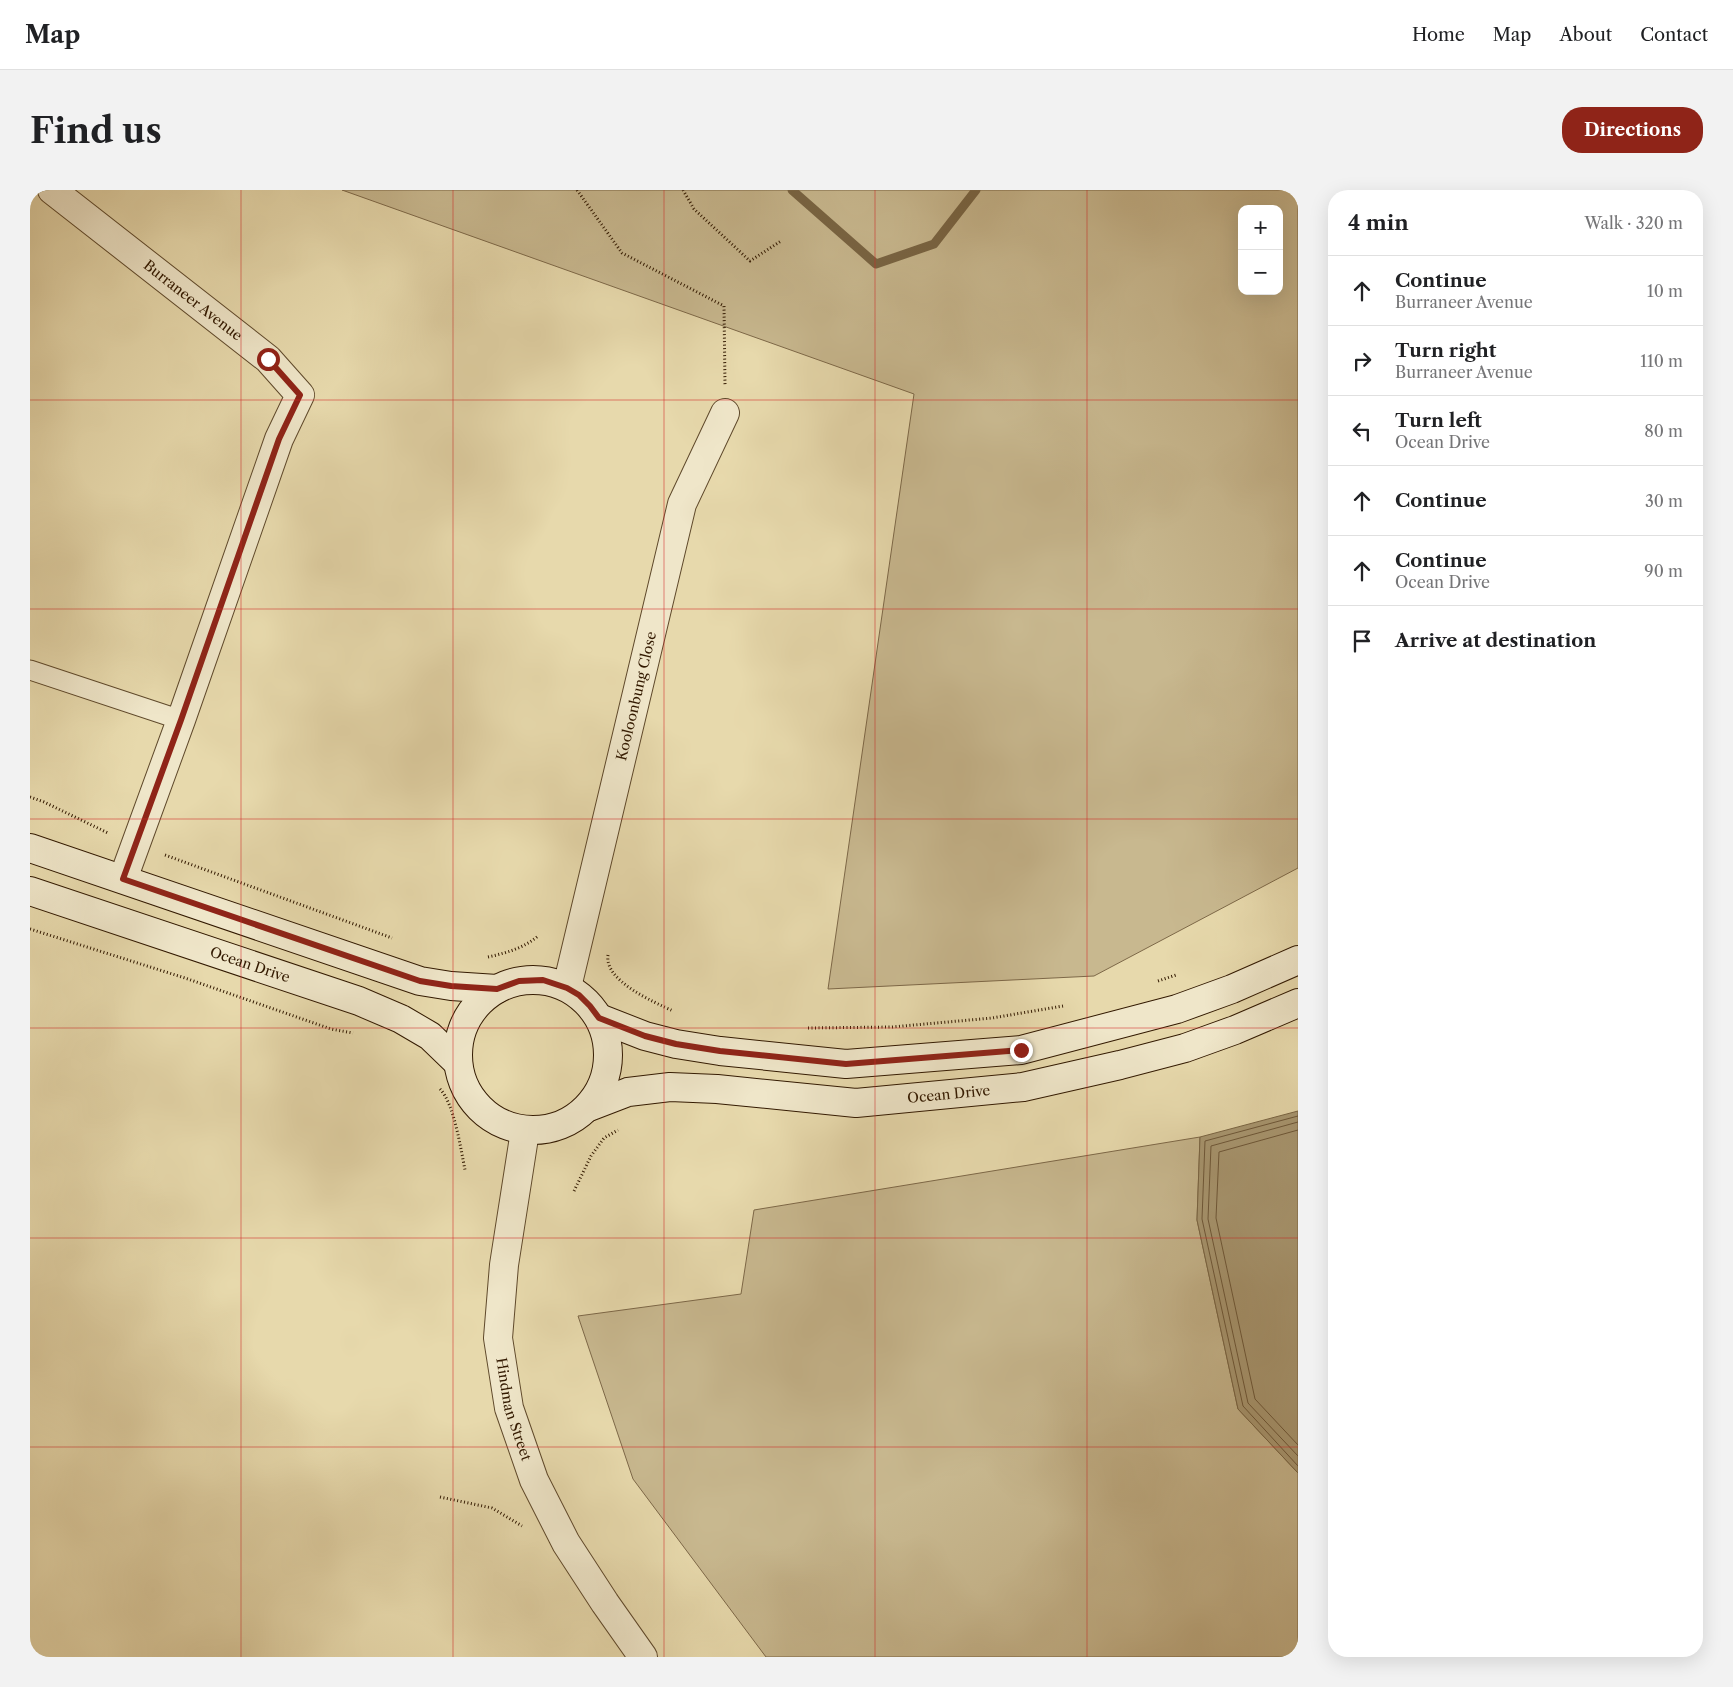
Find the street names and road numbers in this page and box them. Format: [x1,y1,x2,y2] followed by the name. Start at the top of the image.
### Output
[140,256,246,345] street label: Burraneer Avenue
[612,630,660,763] street label: Kooloonbung Close
[208,943,292,986] street label: Ocean Drive
[906,1081,991,1107] street label: Ocean Drive
[492,1356,536,1463] street label: Hindman Street

